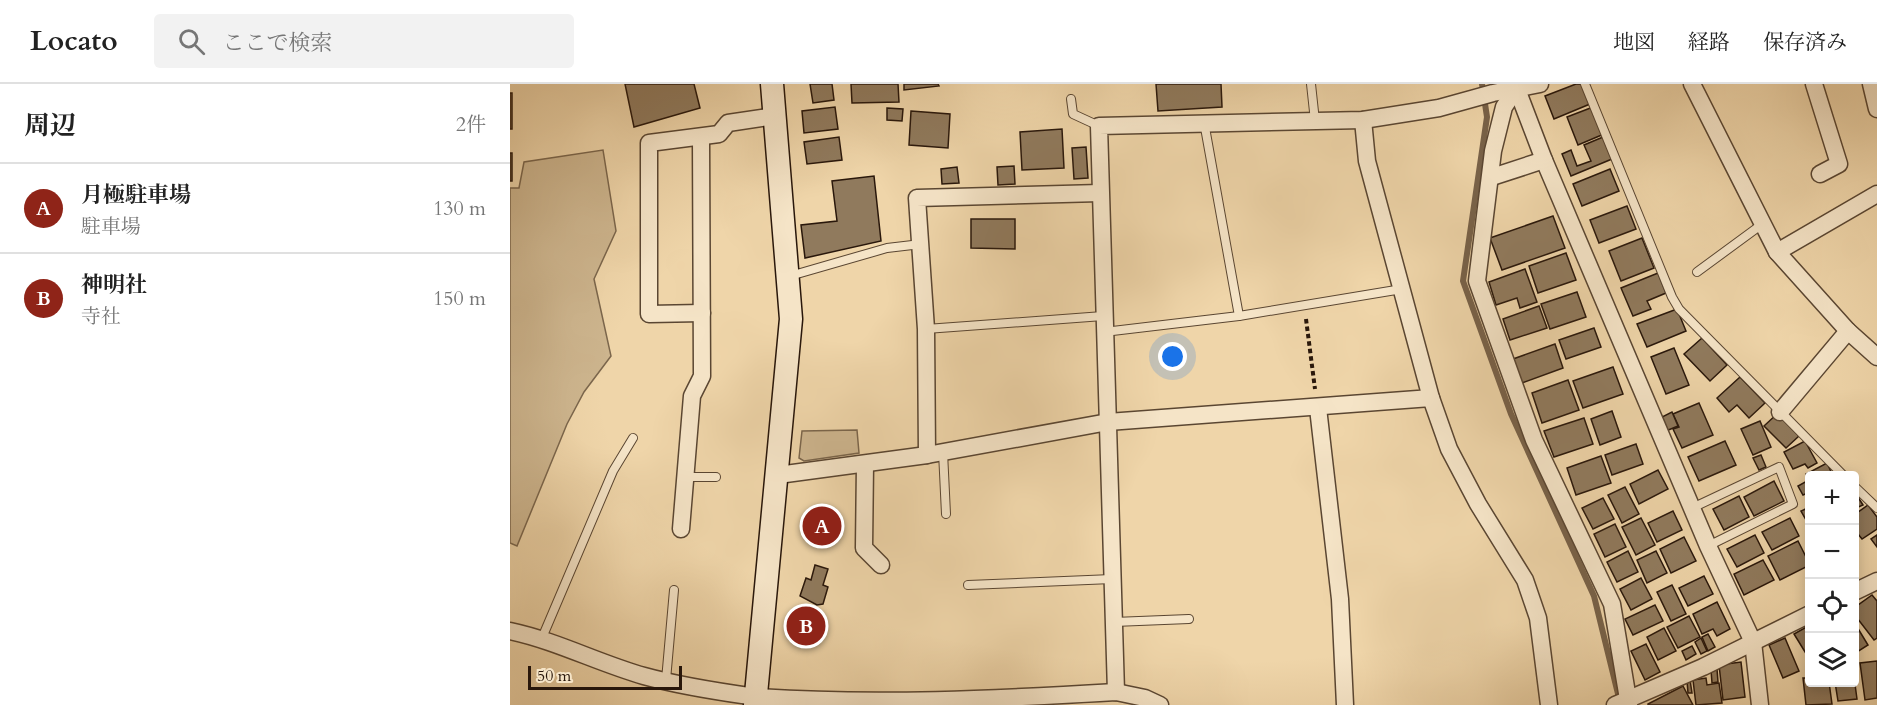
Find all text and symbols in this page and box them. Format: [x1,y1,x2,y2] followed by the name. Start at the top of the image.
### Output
[154,14,574,68] search box
[30,22,118,60] text: Locato
[175,25,208,58] icon: search
[223,28,333,58] text: ここで検索
[1613,28,1655,57] text: 地図
[1688,28,1730,57] text: 経路
[1763,28,1847,57] text: 保存済み
[24,108,76,143] text: 周辺
[456,111,486,138] text: 2件
[81,180,191,210] text: 月極駐車場
[36,195,51,222] text: A
[433,195,486,222] text: 130 m
[81,213,141,240] text: 駐車場
[81,270,147,300] text: 神明社
[36,285,51,312] text: B
[433,285,486,312] text: 150 m
[81,303,121,330] text: 寺社
[1158,342,1187,371] your location
[1805,471,1859,687] map controls
[1805,471,1859,525] button: +
[802,504,842,548] pin: A
[1805,525,1859,579] button: −
[1805,579,1859,633] button: locate
[786,604,826,648] pin: B
[1805,633,1859,687] button: layers
[528,663,682,690] scale bar
[537,665,571,687] text: 50 m

